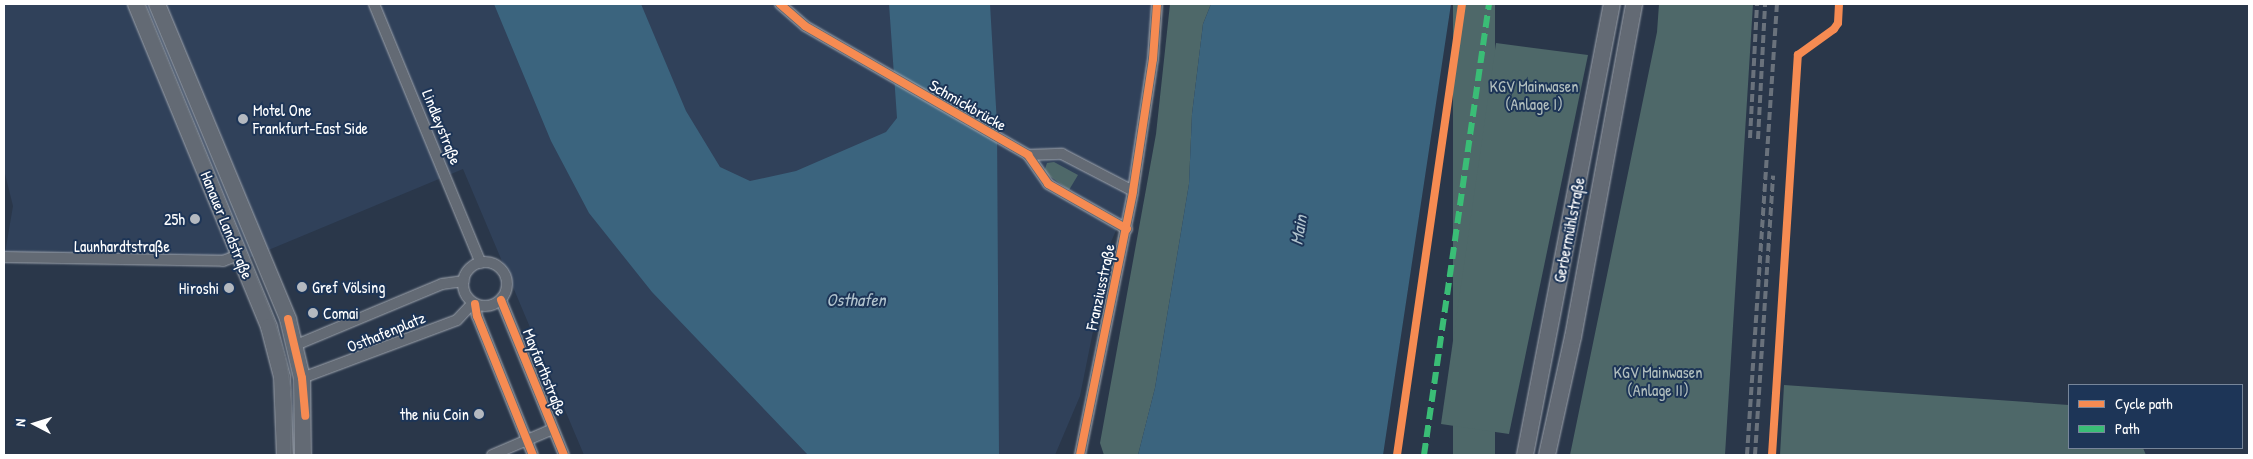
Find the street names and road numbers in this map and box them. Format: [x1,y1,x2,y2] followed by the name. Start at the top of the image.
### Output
[926,75,1010,135] street label: Schmickbrücke
[418,87,466,167] street label: Lindleystraße
[197,168,257,282] street label: Hanauer Landstraße
[1549,176,1589,284] street label: Gerbermühlstraße
[74,236,170,256] street label: Launhardtstraße
[1082,242,1118,332] street label: Franziusstraße
[344,308,428,356] street label: Osthafenplatz
[519,326,571,418] street label: Mayfarthstraße

